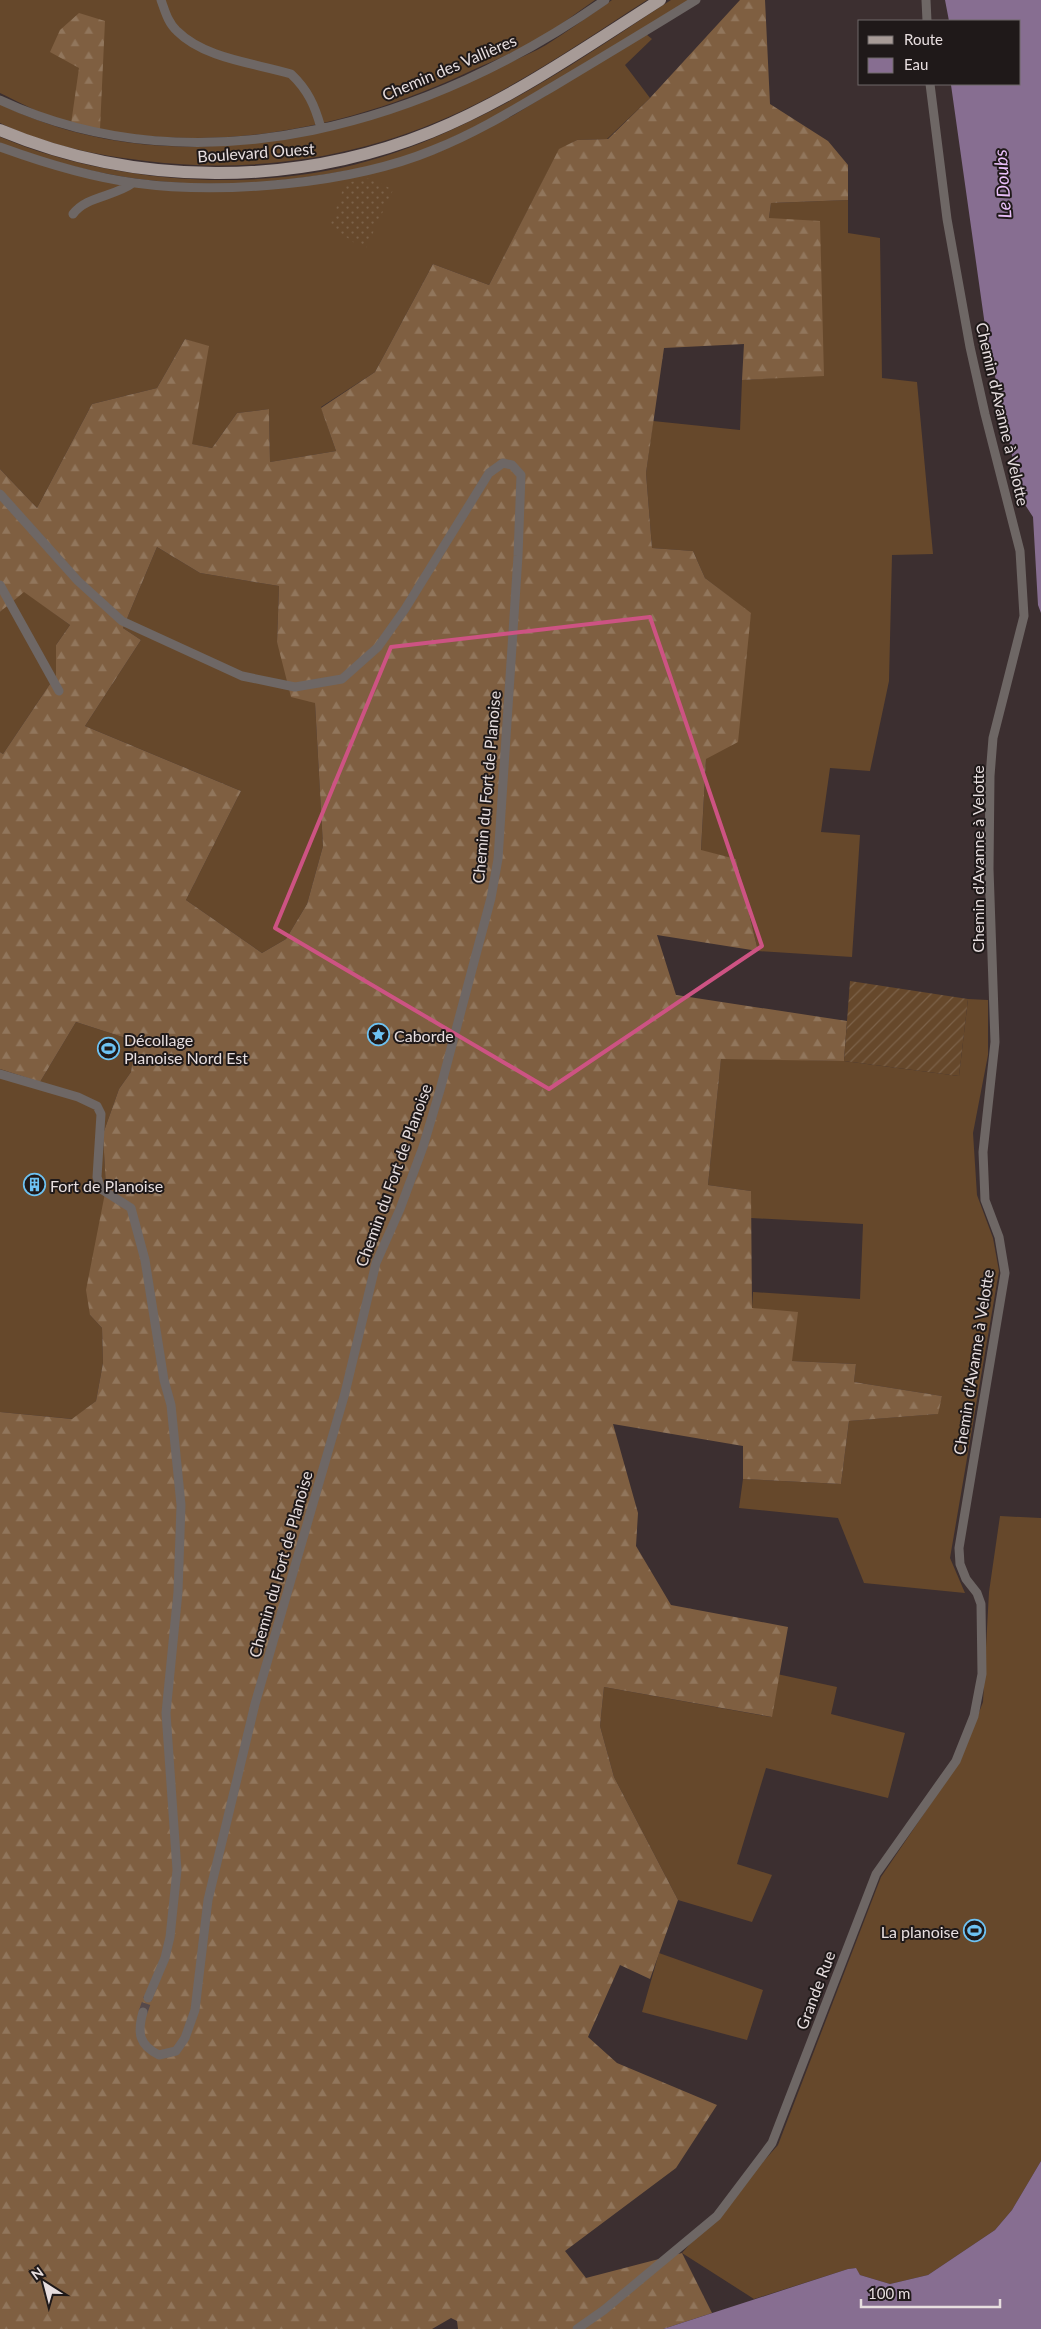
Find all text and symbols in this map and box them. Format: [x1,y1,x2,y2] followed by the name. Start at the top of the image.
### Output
[858,20,1021,85] legend
[379,30,519,104] street label: Chemin des Vallières
[904,30,943,48] text: Route
[904,55,928,73] text: Eau
[197,138,316,166] street label: Boulevard Ouest
[989,149,1015,219] water label: Le Doubs
[973,320,1033,508] street label: Chemin d'Avanne à Velotte
[468,690,504,884] street label: Chemin du Fort de Planoise
[968,765,987,953] street label: Chemin d'Avanne à Velotte
[366,1023,390,1047] place icon: Caborde
[394,1026,454,1045] place label: Caborde
[124,1030,248,1067] place label: Décollage Planoise Nord Est
[96,1036,120,1060] sports icon: Décollage Planoise Nord Est
[351,1081,435,1269] street label: Chemin du Fort de Planoise
[22,1173,46,1197] building icon: Fort de Planoise
[50,1176,163,1195] place label: Fort de Planoise
[949,1268,997,1456] street label: Chemin d'Avanne à Velotte
[244,1469,316,1659] street label: Chemin du Fort de Planoise
[963,1919,987,1943] sports icon: La planoise
[881,1922,959,1941] place label: La planoise
[791,1948,839,2032] street label: Grande Rue
[20,2259,70,2309] north arrow
[28,2263,46,2283] text: N
[861,2276,1000,2308] scale bar
[868,2284,910,2302] text: 100 m

